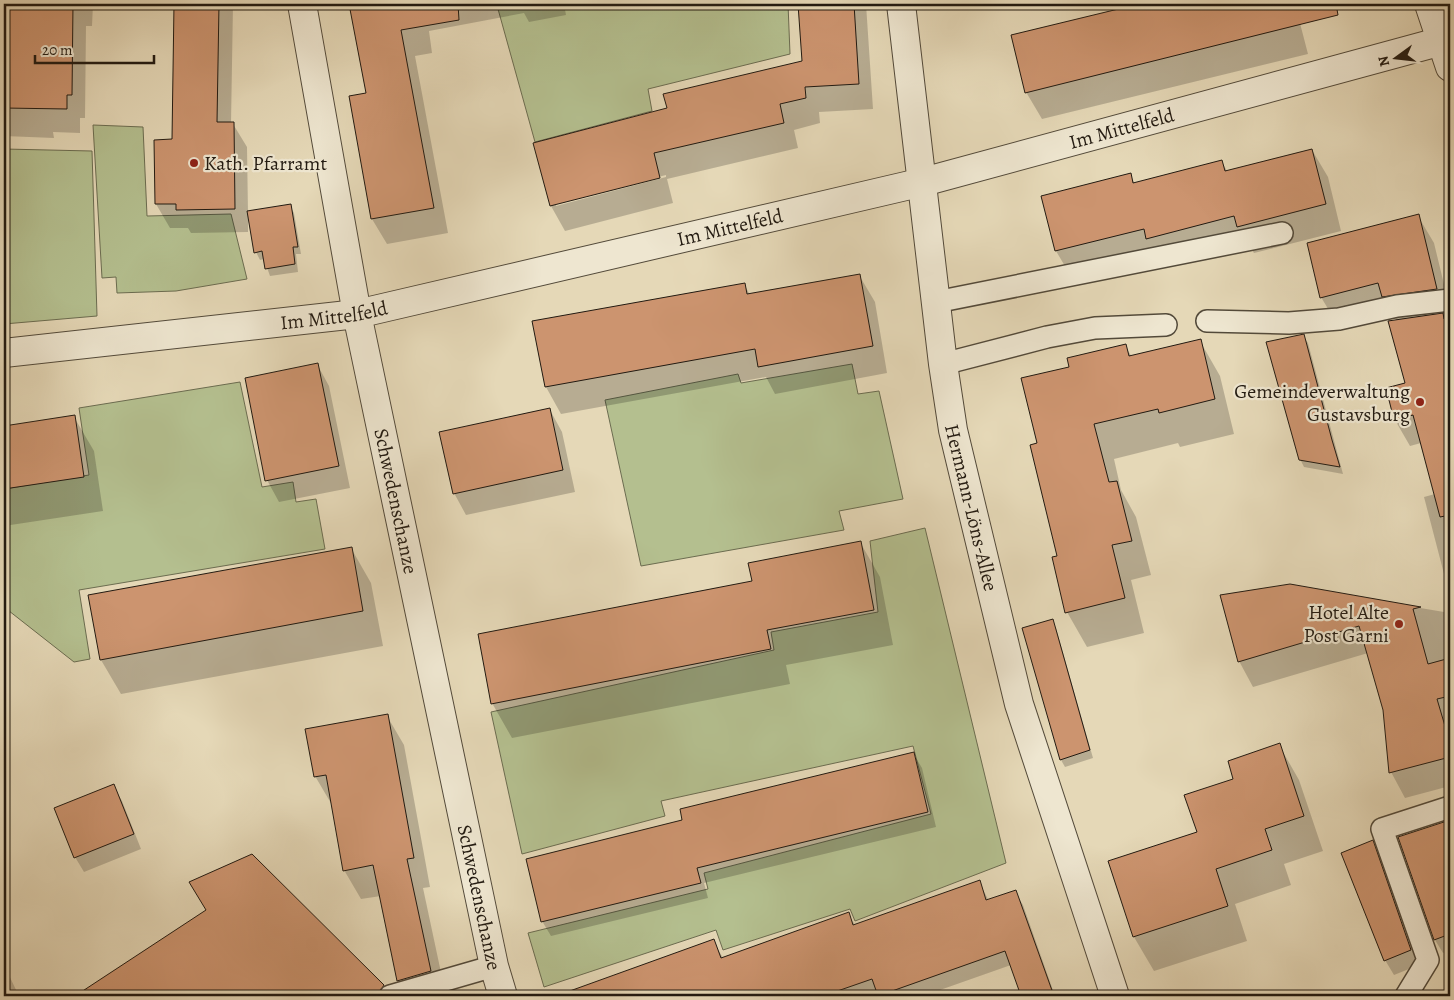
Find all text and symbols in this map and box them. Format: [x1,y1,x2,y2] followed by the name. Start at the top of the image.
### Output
[35,32,154,64] scale bar
[1372,32,1422,82] north arrow
[42,40,73,60] text: 20 m
[1373,54,1394,69] text: N
[1066,101,1177,156] street label: Im Mittelfeld
[204,150,327,177] place label: Kath. Pfarramt
[188,157,200,169] marker: Kath. Pfarramt
[674,202,786,253] street label: Im Mittelfeld
[279,294,390,336] street label: Im Mittelfeld
[1234,378,1410,428] place label: Gemeindeverwaltung Gustavsburg
[1414,396,1426,408] marker: Gemeindeverwaltung Gustavsburg
[938,421,1004,594] street label: Hermann-Löns-Allee
[367,426,424,576] street label: Schwedenschanze
[1304,599,1389,649] place label: Hotel Alte Post Garni
[1393,618,1405,630] marker: Hotel Alte Post Garni
[451,822,508,973] street label: Schwedenschanze

